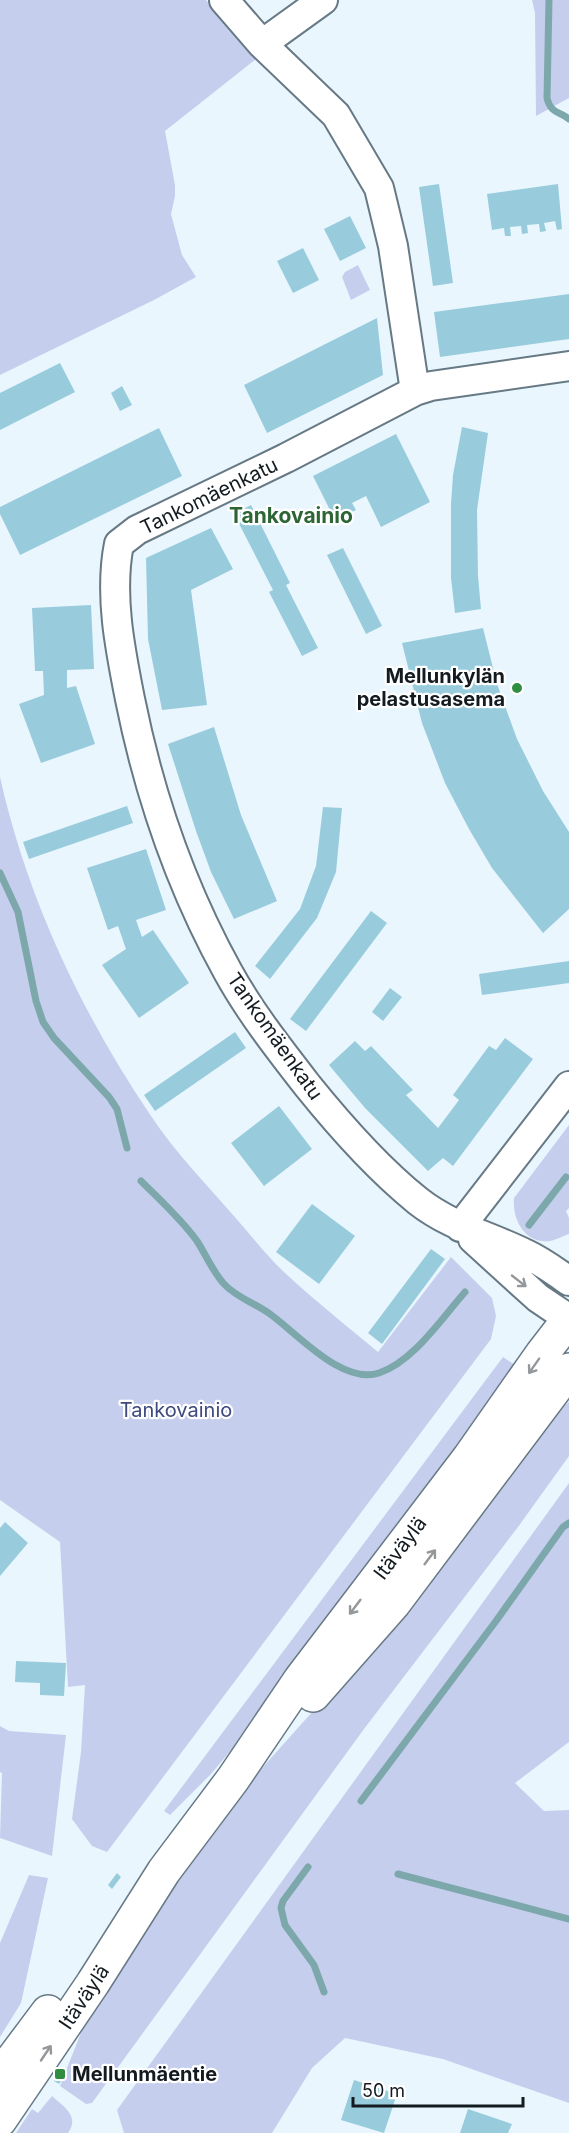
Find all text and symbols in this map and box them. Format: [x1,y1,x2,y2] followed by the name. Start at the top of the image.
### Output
[136,452,282,540] street label: Tankomäenkatu
[229,503,353,528] district label: Tankovainio
[357,664,505,711] place label: Mellunkylän pelastusasema
[510,681,524,695] marker: Mellunkylän pelastusasema
[222,968,328,1104] street label: Tankomäenkatu
[511,1274,527,1287] one-way arrow
[528,1357,540,1373] one-way arrow
[120,1398,232,1422] park label: Tankovainio
[369,1512,431,1584] street label: Itäväylä
[423,1549,436,1565] one-way arrow
[349,1599,362,1615] one-way arrow
[54,1960,114,2034] street label: Itäväylä
[40,2045,52,2062] one-way arrow
[72,2062,217,2086] place label: Mellunmäentie
[53,2067,67,2081] marker: Mellunmäentie
[353,2070,522,2108] scale bar
[362,2080,405,2101] text: 50 m

